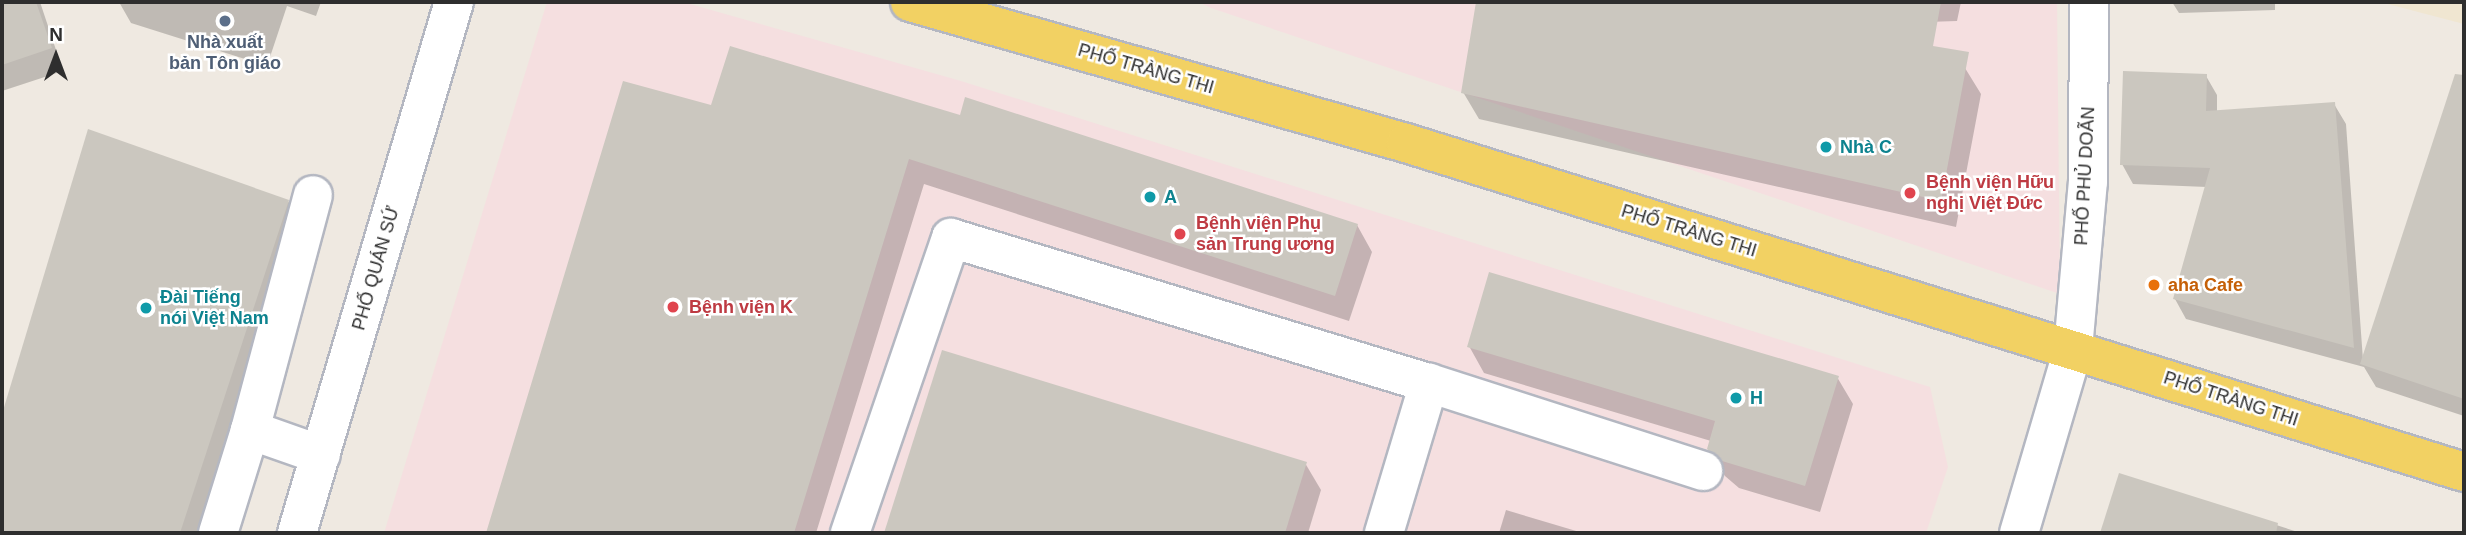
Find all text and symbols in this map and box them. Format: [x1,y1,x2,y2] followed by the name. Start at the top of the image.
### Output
[217,13,233,29] marker: Nhà xuất bản Tôn giáo
[21,21,91,91] north arrow
[49,24,63,45] text: N
[169,32,281,74] place label: Nhà xuất bản Tôn giáo
[1075,39,1217,99] street label: PHỐ TRÀNG THI
[2071,106,2099,246] street label: PHỐ PHỦ DOÃN
[1840,136,1892,158] place label: Nhà C
[1818,139,1834,155] marker: Nhà C
[1926,172,2054,214] place label: Bệnh viện Hữu nghị Việt Đức
[1900,183,1920,203] marker: Bệnh viện Hữu nghị Việt Đức
[1164,186,1177,208] place label: A
[1142,189,1158,205] marker: A
[1618,200,1760,262] street label: PHỐ TRÀNG THI
[348,203,404,333] street label: PHỐ QUÁN SỨ
[1196,213,1335,256] place label: Bệnh viện Phụ sản Trung ương
[1170,224,1190,244] marker: Bệnh viện Phụ sản Trung ương
[2168,274,2243,296] place label: aha Cafe
[2146,277,2162,293] marker: aha Cafe
[160,287,269,330] place label: Đài Tiếng nói Việt Nam
[689,296,793,318] place label: Bệnh viện K
[663,297,683,317] marker: Bệnh viện K
[138,300,154,316] marker: Đài Tiếng nói Việt Nam
[2161,367,2301,431] street label: PHỐ TRÀNG THI
[1750,387,1763,409] place label: H
[1728,390,1744,406] marker: H

